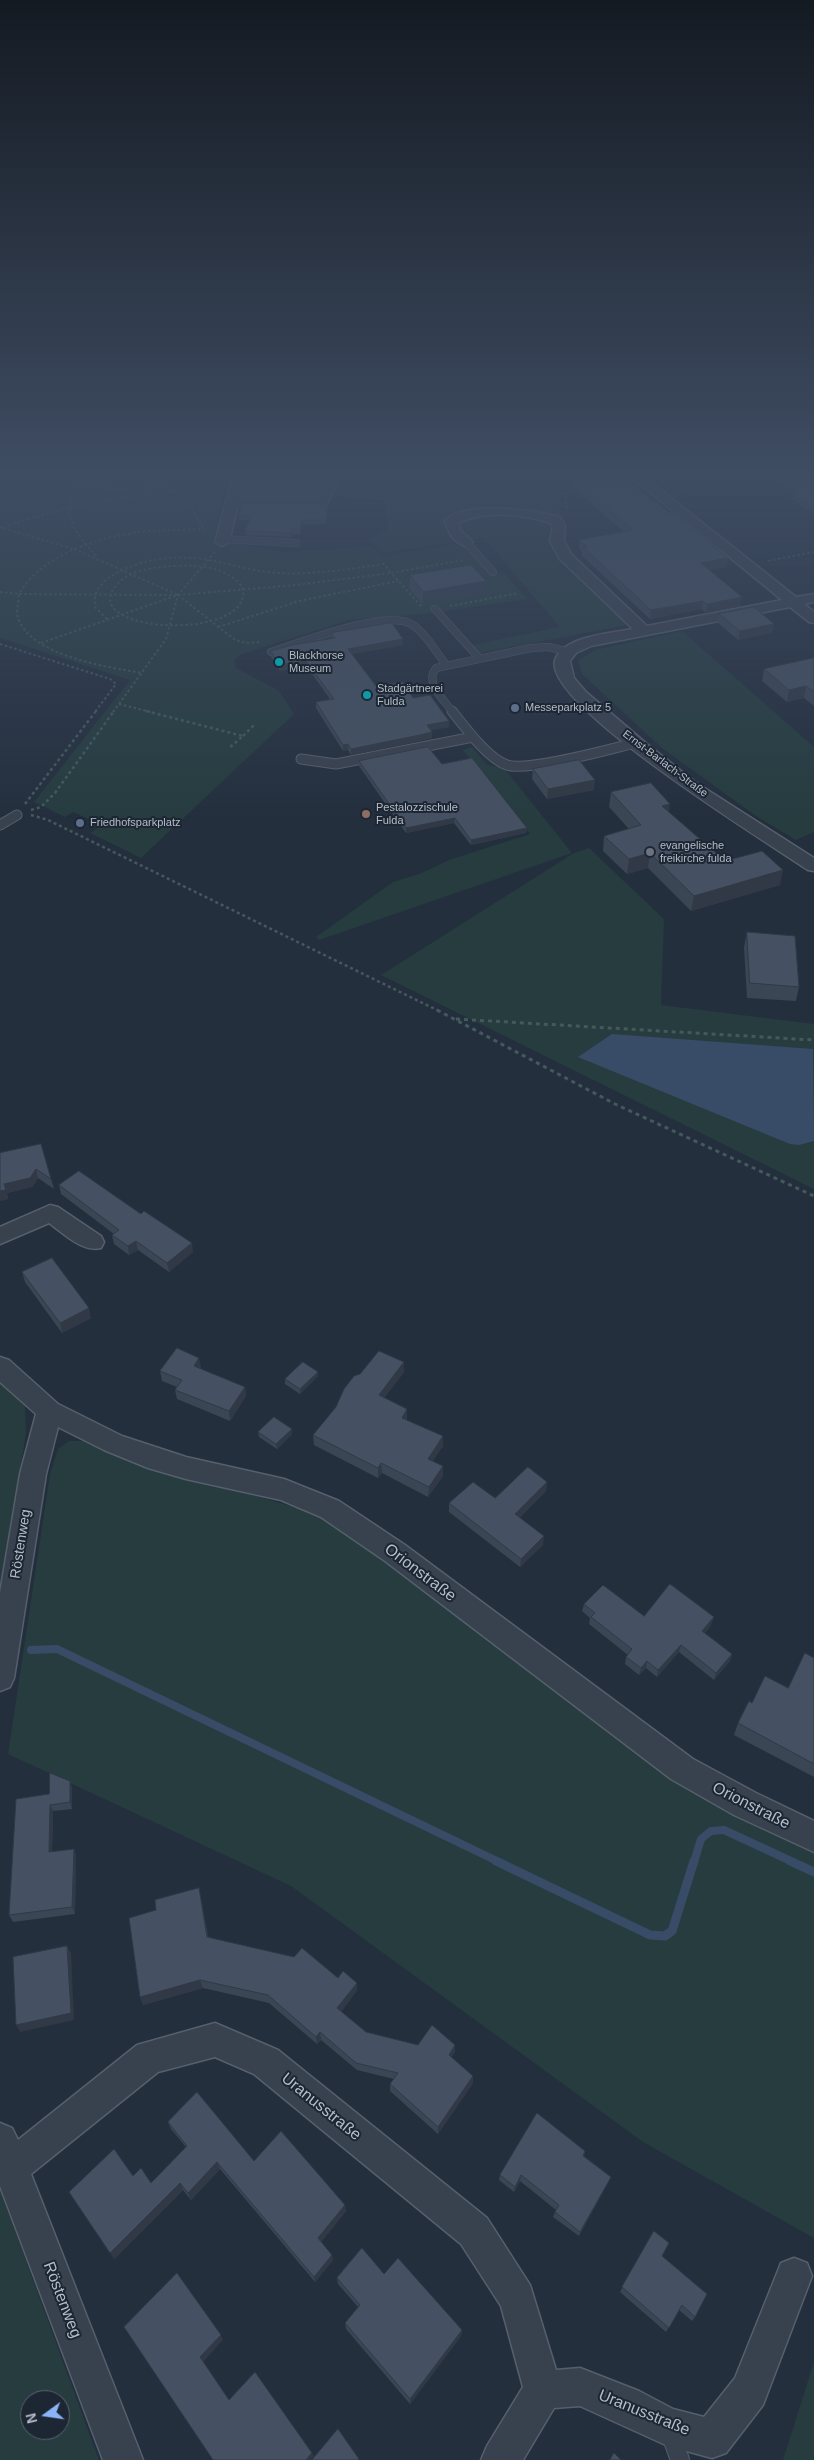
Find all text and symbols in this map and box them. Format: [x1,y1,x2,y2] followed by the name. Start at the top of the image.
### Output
[289,649,343,675] place label: Blackhorse Museum
[273,656,285,668] marker: Blackhorse Museum
[377,682,443,708] place label: Stadgärtnerei Fulda
[361,689,373,701] marker: Stadgärtnerei Fulda
[525,701,611,715] place label: Messeparkplatz 5
[509,702,521,714] marker: Messeparkplatz 5
[620,728,710,800] street label: Ernst-Barlach-Straße
[376,801,458,827] place label: Pestalozzischule Fulda
[360,808,372,820] marker: Pestalozzischule Fulda
[90,816,180,830] place label: Friedhofsparkplatz
[74,817,86,829] marker: Friedhofsparkplatz
[660,839,732,865] place label: evangelische freikirche fulda
[644,846,656,858] marker: evangelische freikirche fulda
[7,1508,35,1580] street label: Röstenweg
[380,1540,460,1606] street label: Orionstraße
[709,1778,793,1834] street label: Orionstraße
[277,2069,365,2145] street label: Uranusstraße
[39,2259,85,2341] street label: Röstenweg
[595,2386,693,2440] street label: Uranusstraße
[20,2390,70,2440] north arrow
[22,2412,40,2425] text: N

